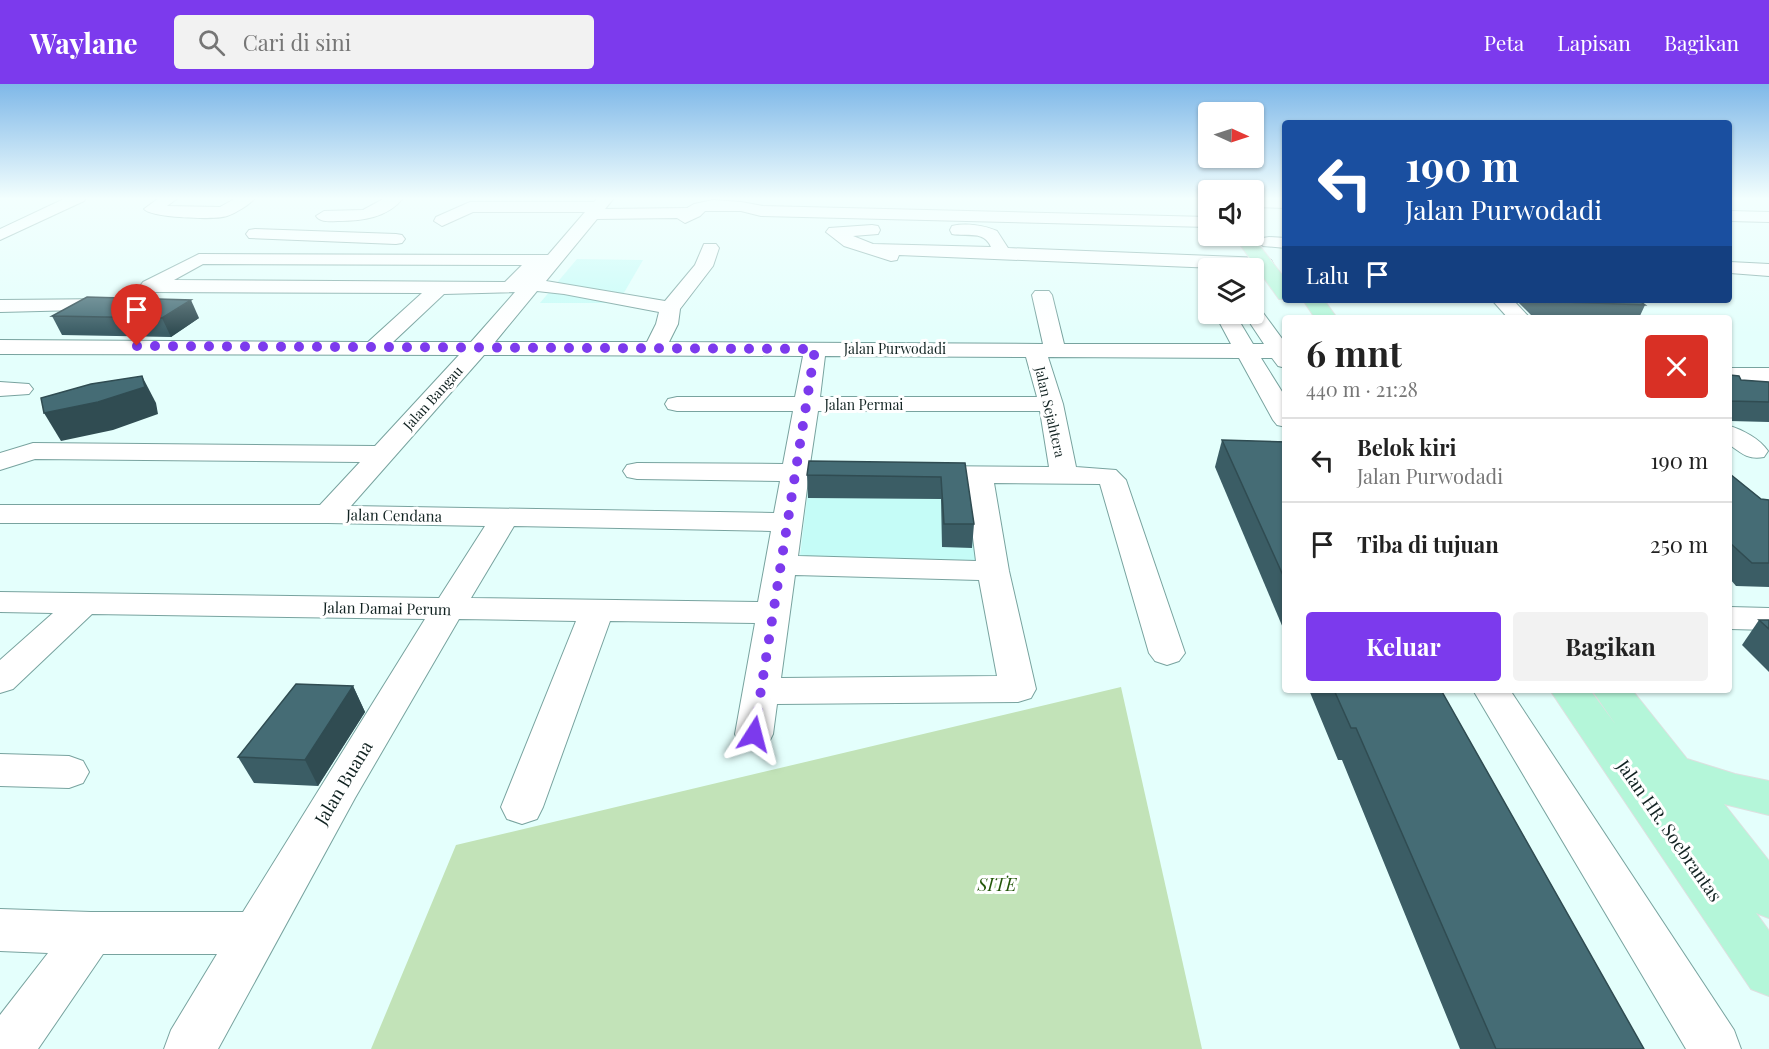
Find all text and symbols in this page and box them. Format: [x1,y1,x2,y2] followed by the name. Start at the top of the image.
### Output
[174,15,594,69] search box
[30,24,138,61] text: Waylane
[195,26,228,59] icon: search
[243,27,351,57] text: Cari di sini
[1484,28,1524,56] text: Peta
[1557,28,1631,56] text: Lapisan
[1664,28,1739,56] text: Bagikan
[1198,102,1264,168] north arrow
[1198,102,1264,324] map controls
[1405,137,1519,193] text: 190 m
[1306,144,1384,222] icon: left
[1198,180,1264,246] button: sound
[1405,191,1602,227] text: Jalan Purwodadi
[1198,258,1264,324] button: layers
[1361,258,1394,291] icon: arrive
[1306,260,1349,290] text: Lalu
[111,284,162,346] pin
[120,293,153,326] icon: arrive
[1306,328,1402,376] text: 6 mnt
[1645,335,1708,398] button: close
[843,339,946,358] street label: Jalan Purwodadi
[398,361,467,435] street label: Jalan Bangau
[1031,364,1070,459] street label: Jalan Sejahtera
[1306,375,1418,402] text: 440 m · 21:28
[824,395,903,414] street label: Jalan Permai
[1357,432,1456,462] text: Belok kiri
[1306,444,1339,477] icon: left
[1650,445,1708,475] text: 190 m
[1357,462,1503,489] text: Jalan Purwodadi
[345,504,443,526] street label: Jalan Cendana
[1306,528,1339,561] icon: arrive
[1357,529,1499,559] text: Tiba di tujuan
[1650,529,1708,559] text: 250 m
[322,597,452,619] street label: Jalan Damai Perum
[1306,612,1501,681] button: Keluar
[1513,612,1708,681] button: Bagikan
[722,702,786,766] position arrow
[308,736,378,830] street label: Jalan Buana
[1611,754,1728,906] street label: Jalan HR. Soebrantas
[977,872,1017,896] park label: SITE

